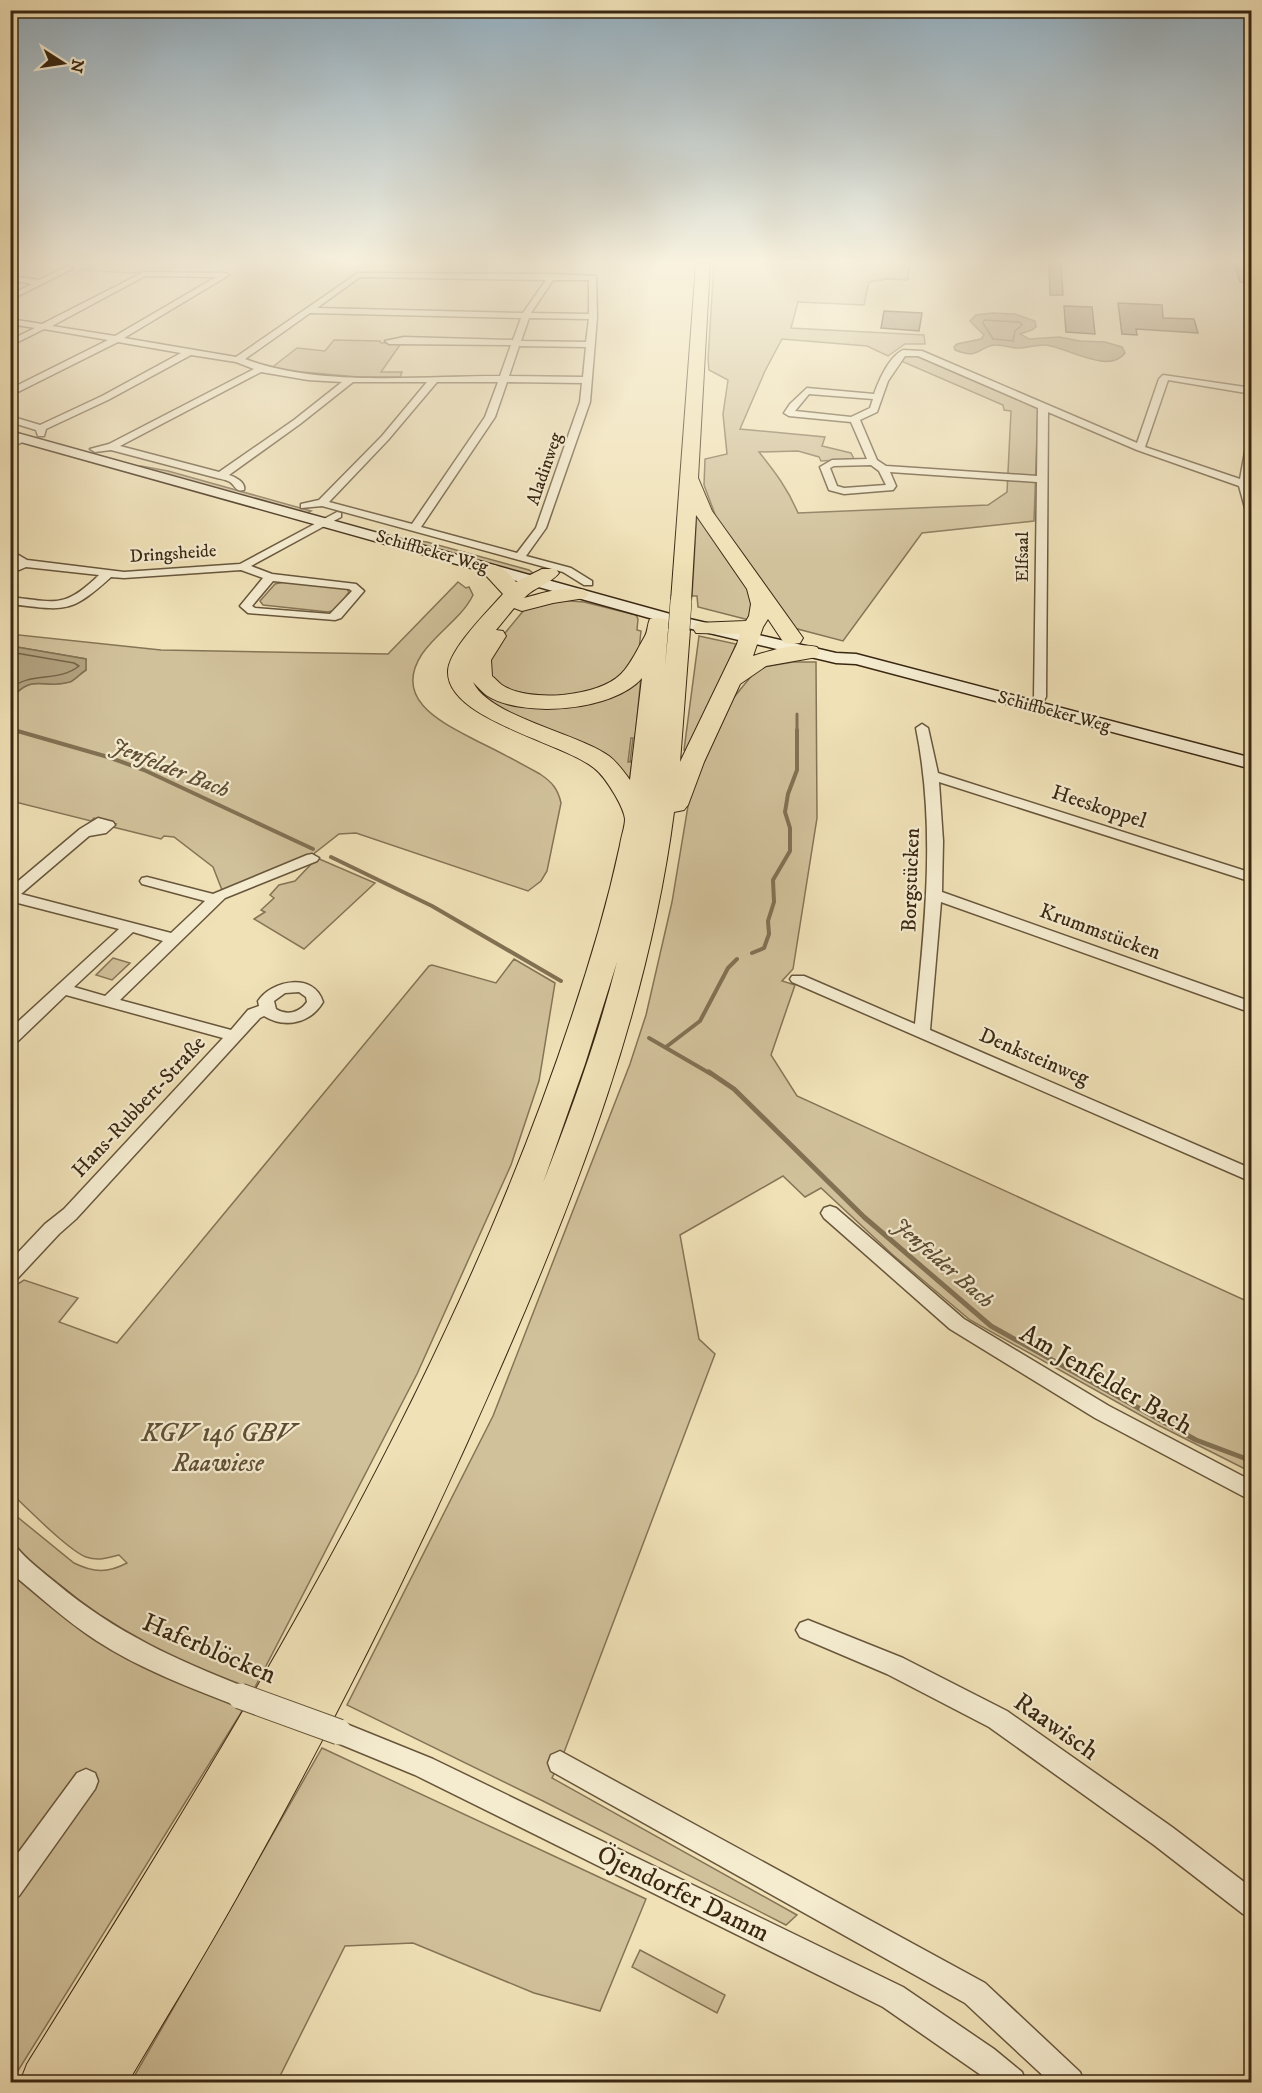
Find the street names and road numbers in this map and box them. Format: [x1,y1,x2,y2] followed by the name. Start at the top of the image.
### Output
[522,430,568,508] street label: Aladinweg
[373,525,491,579] street label: Schiffbeker Weg
[1012,531,1034,582] street label: Elfsaal
[129,540,217,568] street label: Dringsheide
[995,686,1113,738] street label: Schiffbeker Weg
[1048,779,1150,835] street label: Heeskoppel
[896,827,926,933] street label: Borgstücken
[1036,898,1164,966] street label: Krummstücken
[975,1022,1094,1092] street label: Denksteinweg
[67,1030,212,1183] street label: Hans-Rubbert-Straße
[1014,1317,1199,1443] street label: Am Jenfelder Bach
[137,1606,281,1692] street label: Haferblöcken
[1007,1686,1105,1768] street label: Raawisch
[591,1838,775,1950] street label: Öjendorfer Damm

